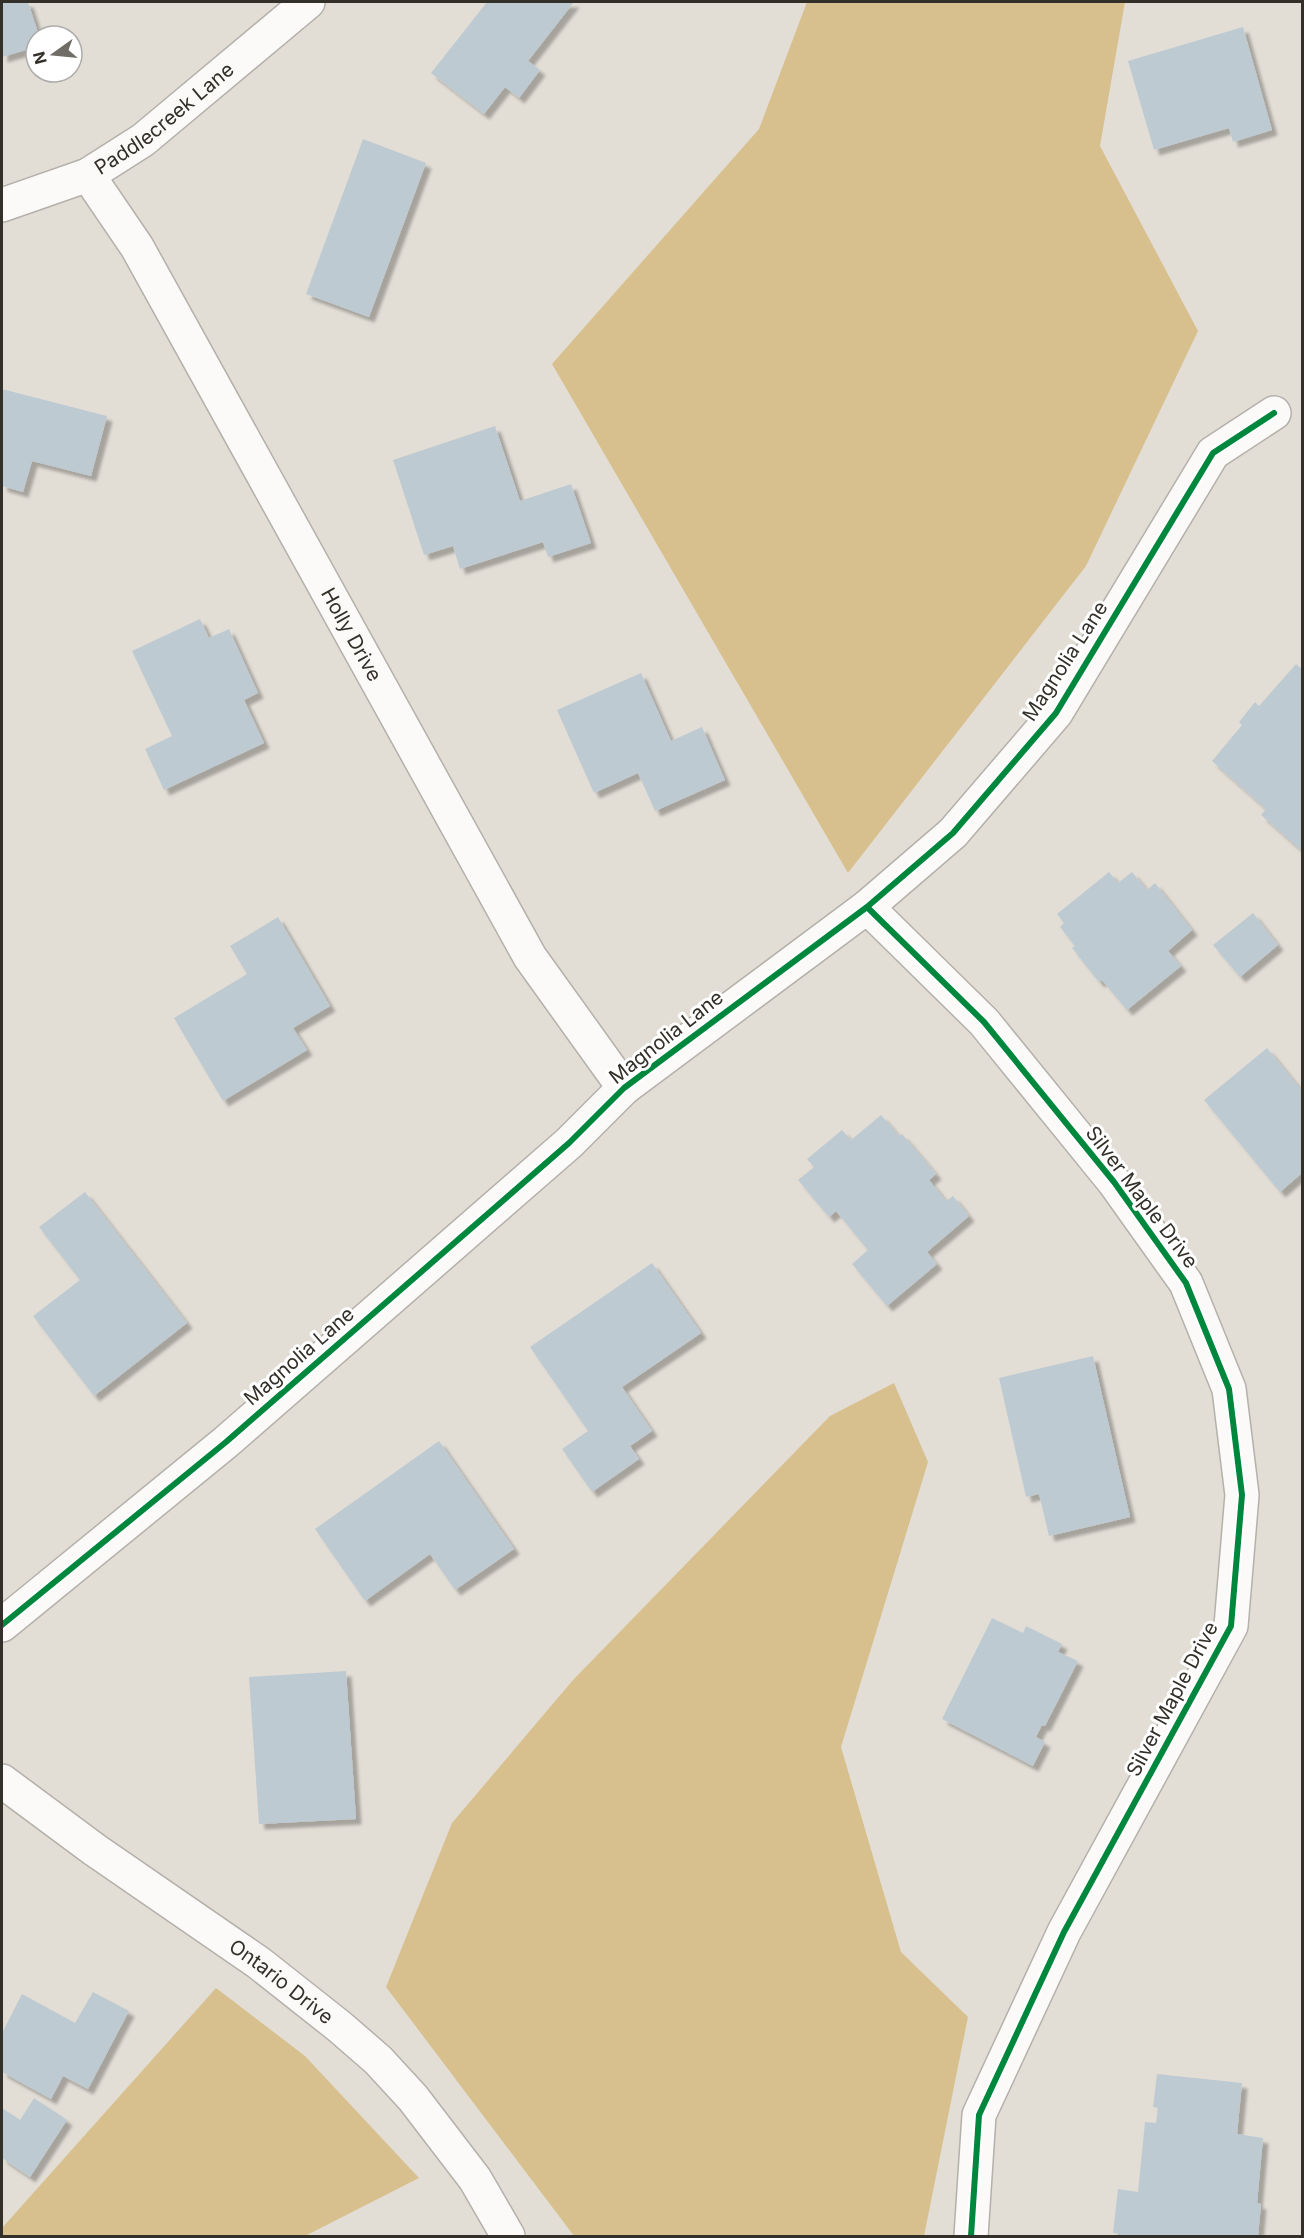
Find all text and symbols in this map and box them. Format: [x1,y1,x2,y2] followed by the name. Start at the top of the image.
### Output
[24,24,84,84] north arrow
[28,49,51,66] text: N
[90,57,239,180] street label: Paddlecreek Lane
[316,584,387,685] street label: Holly Drive
[1017,597,1113,725] street label: Magnolia Lane
[604,985,728,1089] street label: Magnolia Lane
[1081,1121,1203,1273] street label: Silver Maple Drive
[239,1302,359,1410] street label: Magnolia Lane
[1121,1618,1223,1780] street label: Silver Maple Drive
[225,1934,338,2029] street label: Ontario Drive

